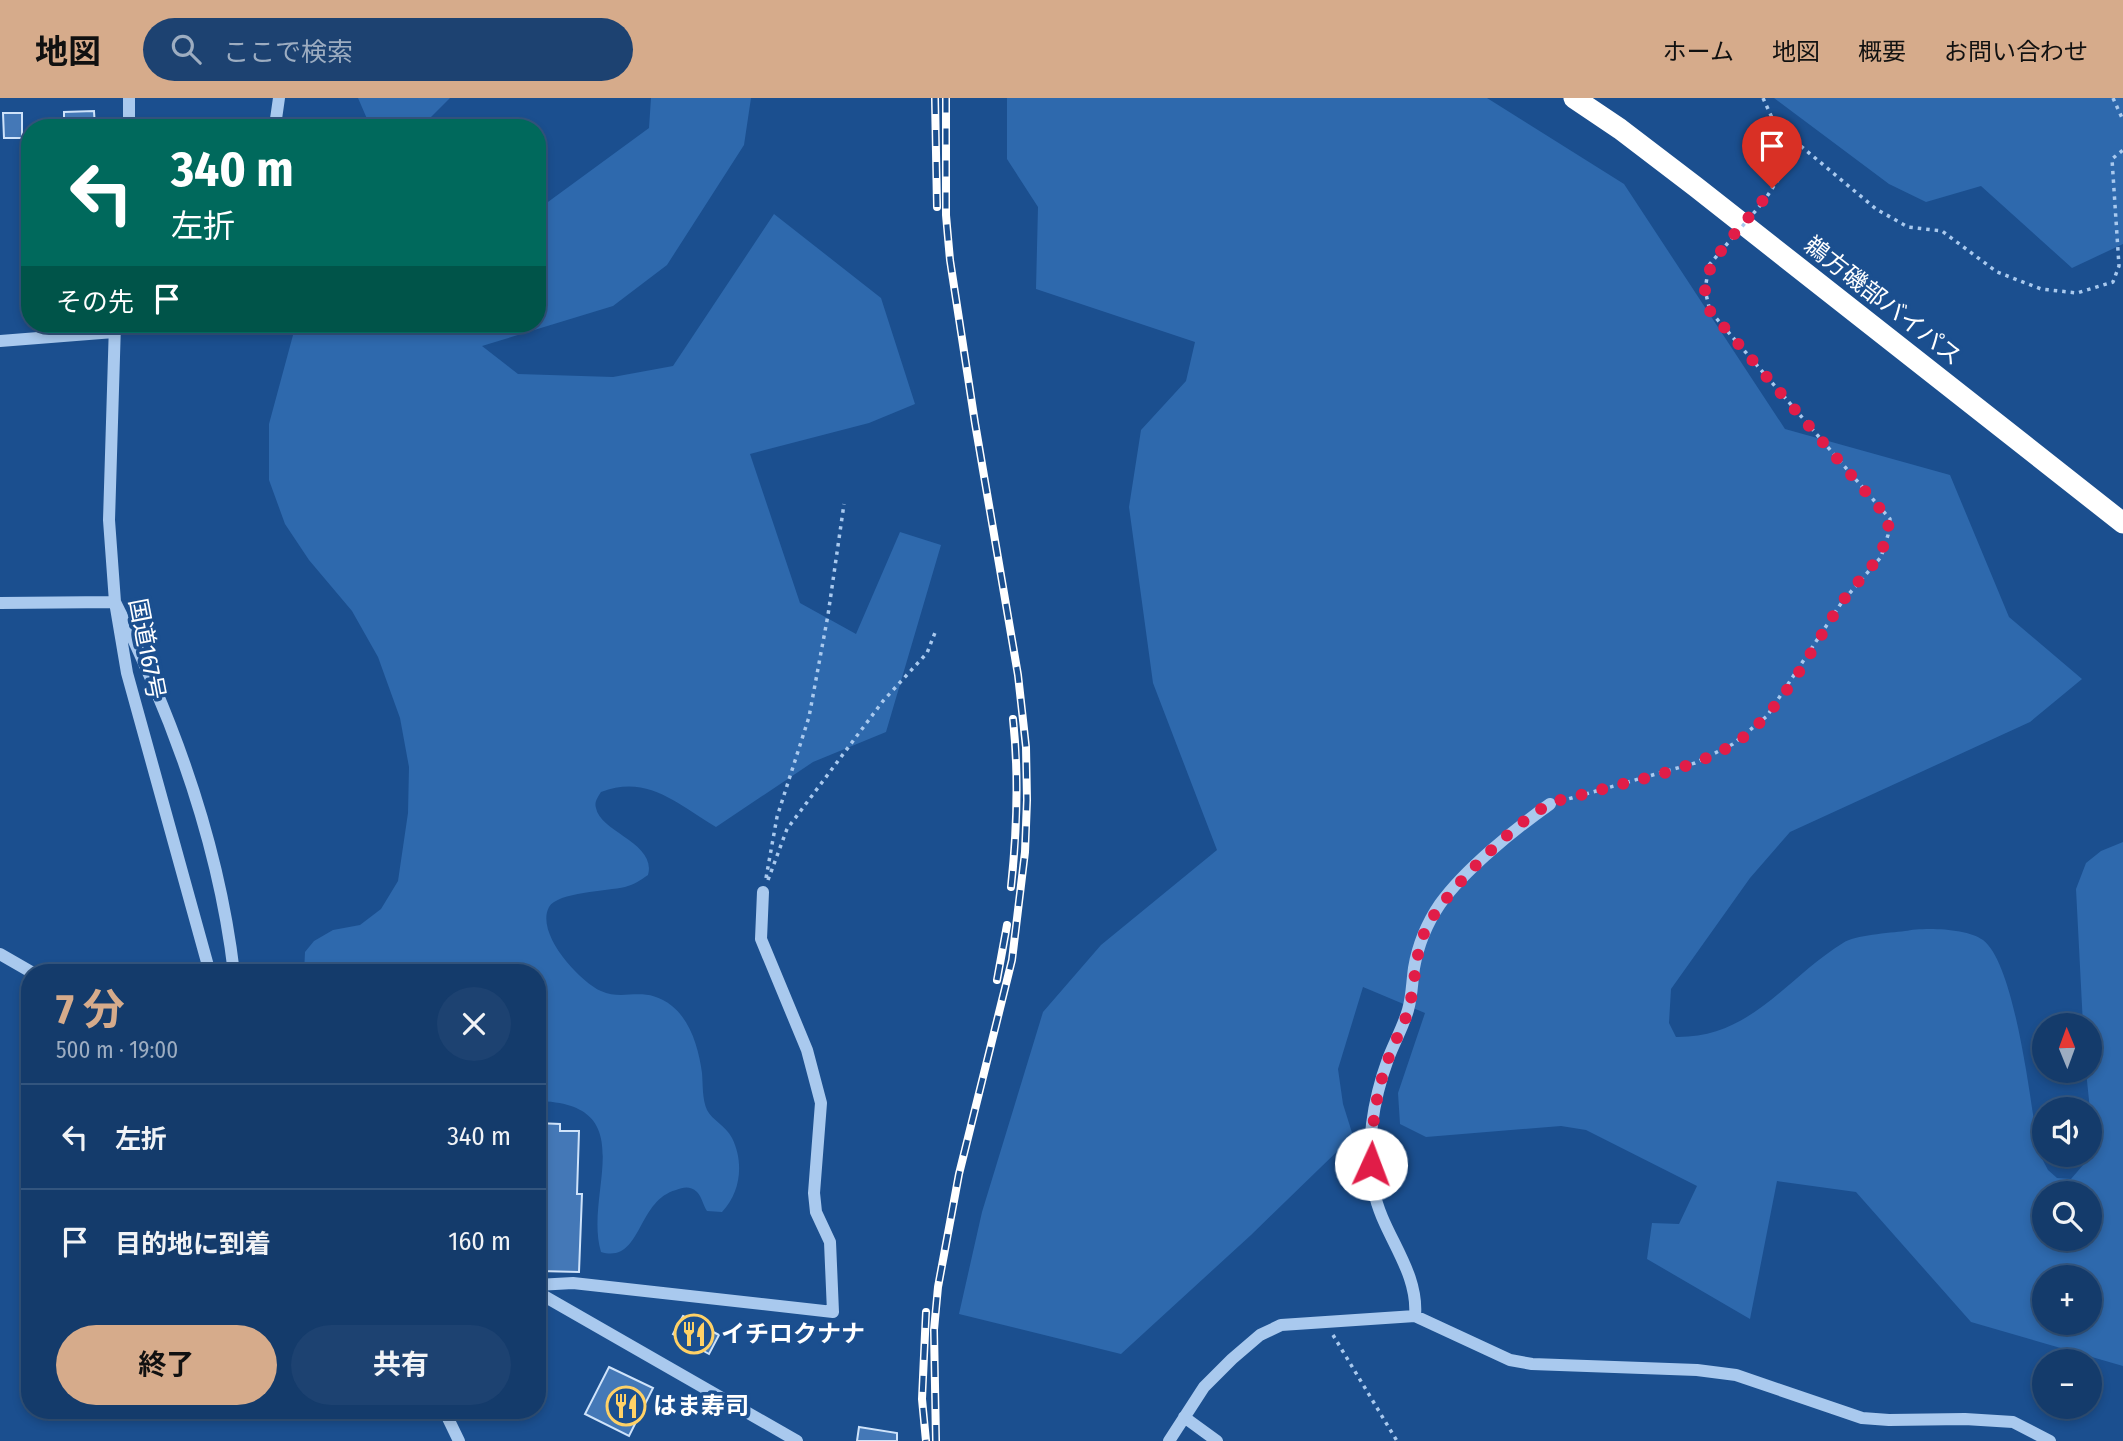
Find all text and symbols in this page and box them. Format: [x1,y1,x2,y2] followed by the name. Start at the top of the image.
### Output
[143,18,633,81] search box
[167,30,205,68] icon: search
[35,32,101,72] text: 地図
[223,37,353,68] text: ここで検索
[1663,38,1734,66] text: ホーム
[1772,38,1820,66] text: 地図
[1858,38,1906,66] text: 概要
[1944,38,2088,66] text: お問い合わせ
[1742,116,1802,188] pin
[1753,127,1791,165] icon: arrive
[171,140,294,199] text: 340 m
[56,147,147,238] icon: left
[171,207,235,245] text: 左折
[1799,231,1967,371] street label: 鵜方磯部バイパス
[148,280,186,318] icon: arrive
[56,287,134,318] text: その先
[123,596,171,702] street label: 国道167号
[56,985,125,1035] text: 7 分
[437,987,511,1061] button: close
[2032,1013,2102,1083] north arrow
[2032,1013,2102,1419] map controls
[56,1036,178,1064] text: 500 m · 19:00
[2032,1097,2102,1167] button: sound
[56,1118,94,1156] icon: left
[447,1121,511,1152] text: 340 m
[115,1124,167,1155] text: 左折
[1334,1127,1408,1201] position arrow
[2032,1181,2102,1251] button: search
[56,1223,94,1261] icon: arrive
[448,1226,511,1257] text: 160 m
[115,1229,271,1260] text: 目的地に到着
[2032,1265,2102,1335] button: +
[673,1313,715,1355] restaurant icon: イチロクナナ
[721,1320,865,1348] place label: イチロクナナ
[56,1325,277,1405] button: 終了
[291,1325,511,1405] button: 共有
[2032,1349,2102,1419] button: −
[605,1385,647,1427] restaurant icon: はま寿司
[653,1392,749,1420] place label: はま寿司

